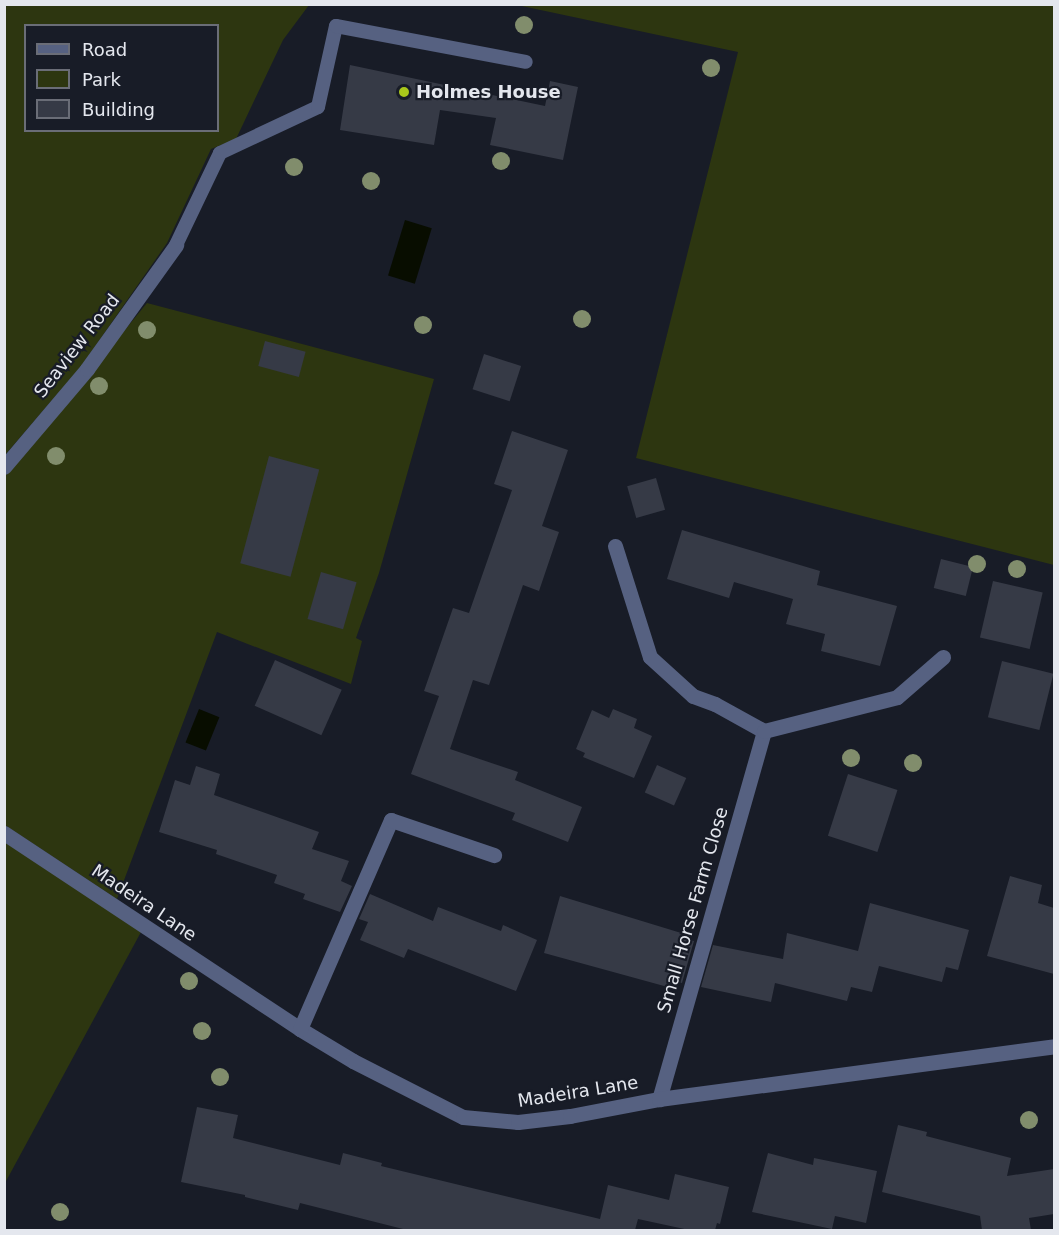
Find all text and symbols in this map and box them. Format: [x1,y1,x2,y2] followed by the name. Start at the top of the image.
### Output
[24,24,219,132] legend
[82,39,127,60] text: Road
[82,69,121,90] text: Park
[416,81,561,103] place label: Holmes House
[397,85,411,99] marker: Holmes House
[82,99,155,120] text: Building
[30,290,124,402] street label: Seaview Road
[653,805,733,1015] street label: Small Horse Farm Close
[87,860,201,946] street label: Madeira Lane
[516,1072,640,1112] street label: Madeira Lane

